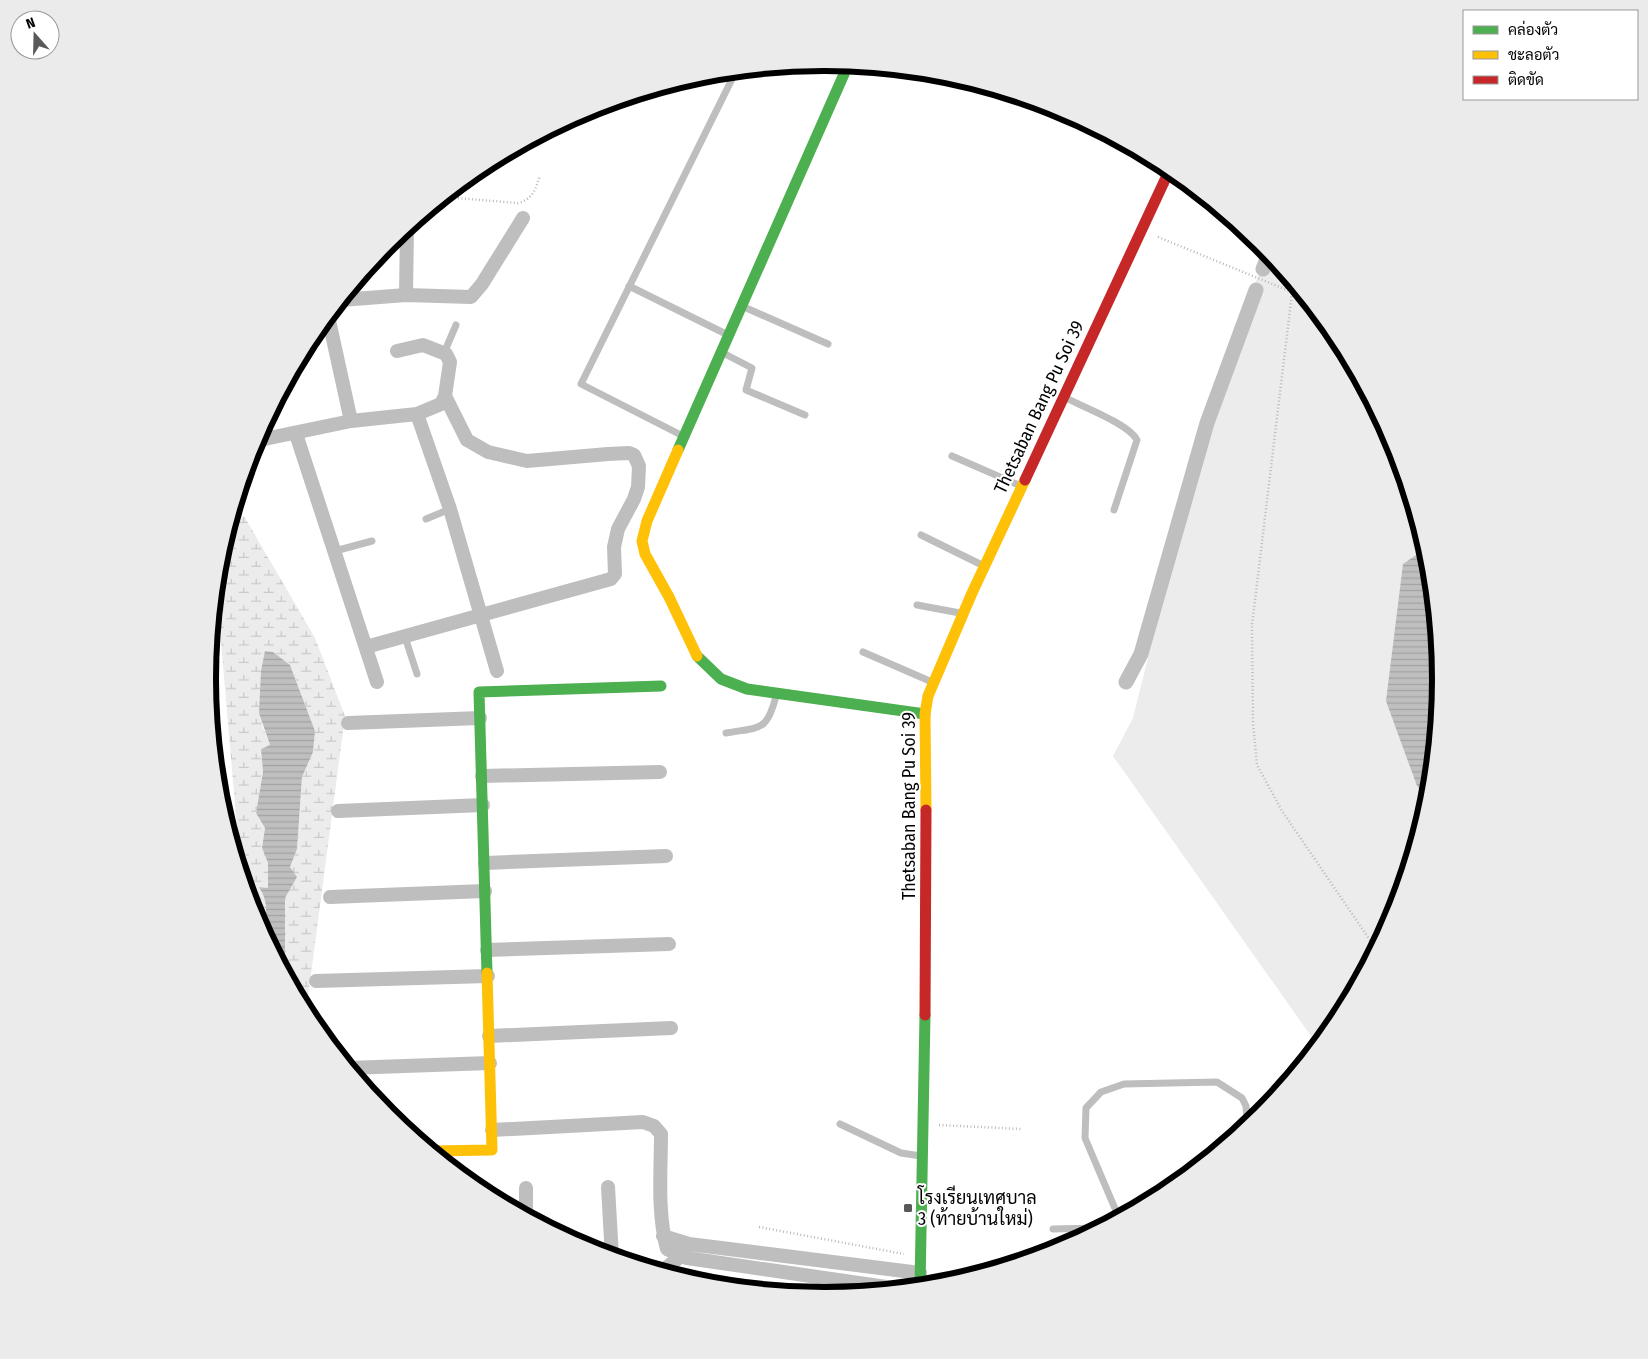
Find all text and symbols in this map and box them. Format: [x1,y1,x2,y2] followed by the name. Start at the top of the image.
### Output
[10,10,60,60] north arrow
[1463,10,1638,100] legend
[24,14,38,33] text: N
[1508,20,1558,39] text: คล่องตัว
[1508,46,1559,64] text: ชะลอตัว
[1508,71,1544,89] text: ติดขัด
[989,317,1089,497] street label: Thetsaban Bang Pu Soi 39
[898,712,920,900] street label: Thetsaban Bang Pu Soi 39
[917,1185,1037,1230] place label: โรงเรียนเทศบาล 3 (ท้ายบ้านใหม่)
[902,1202,914,1214] marker: โรงเรียนเทศบาล 3 (ท้ายบ้านใหม่)

